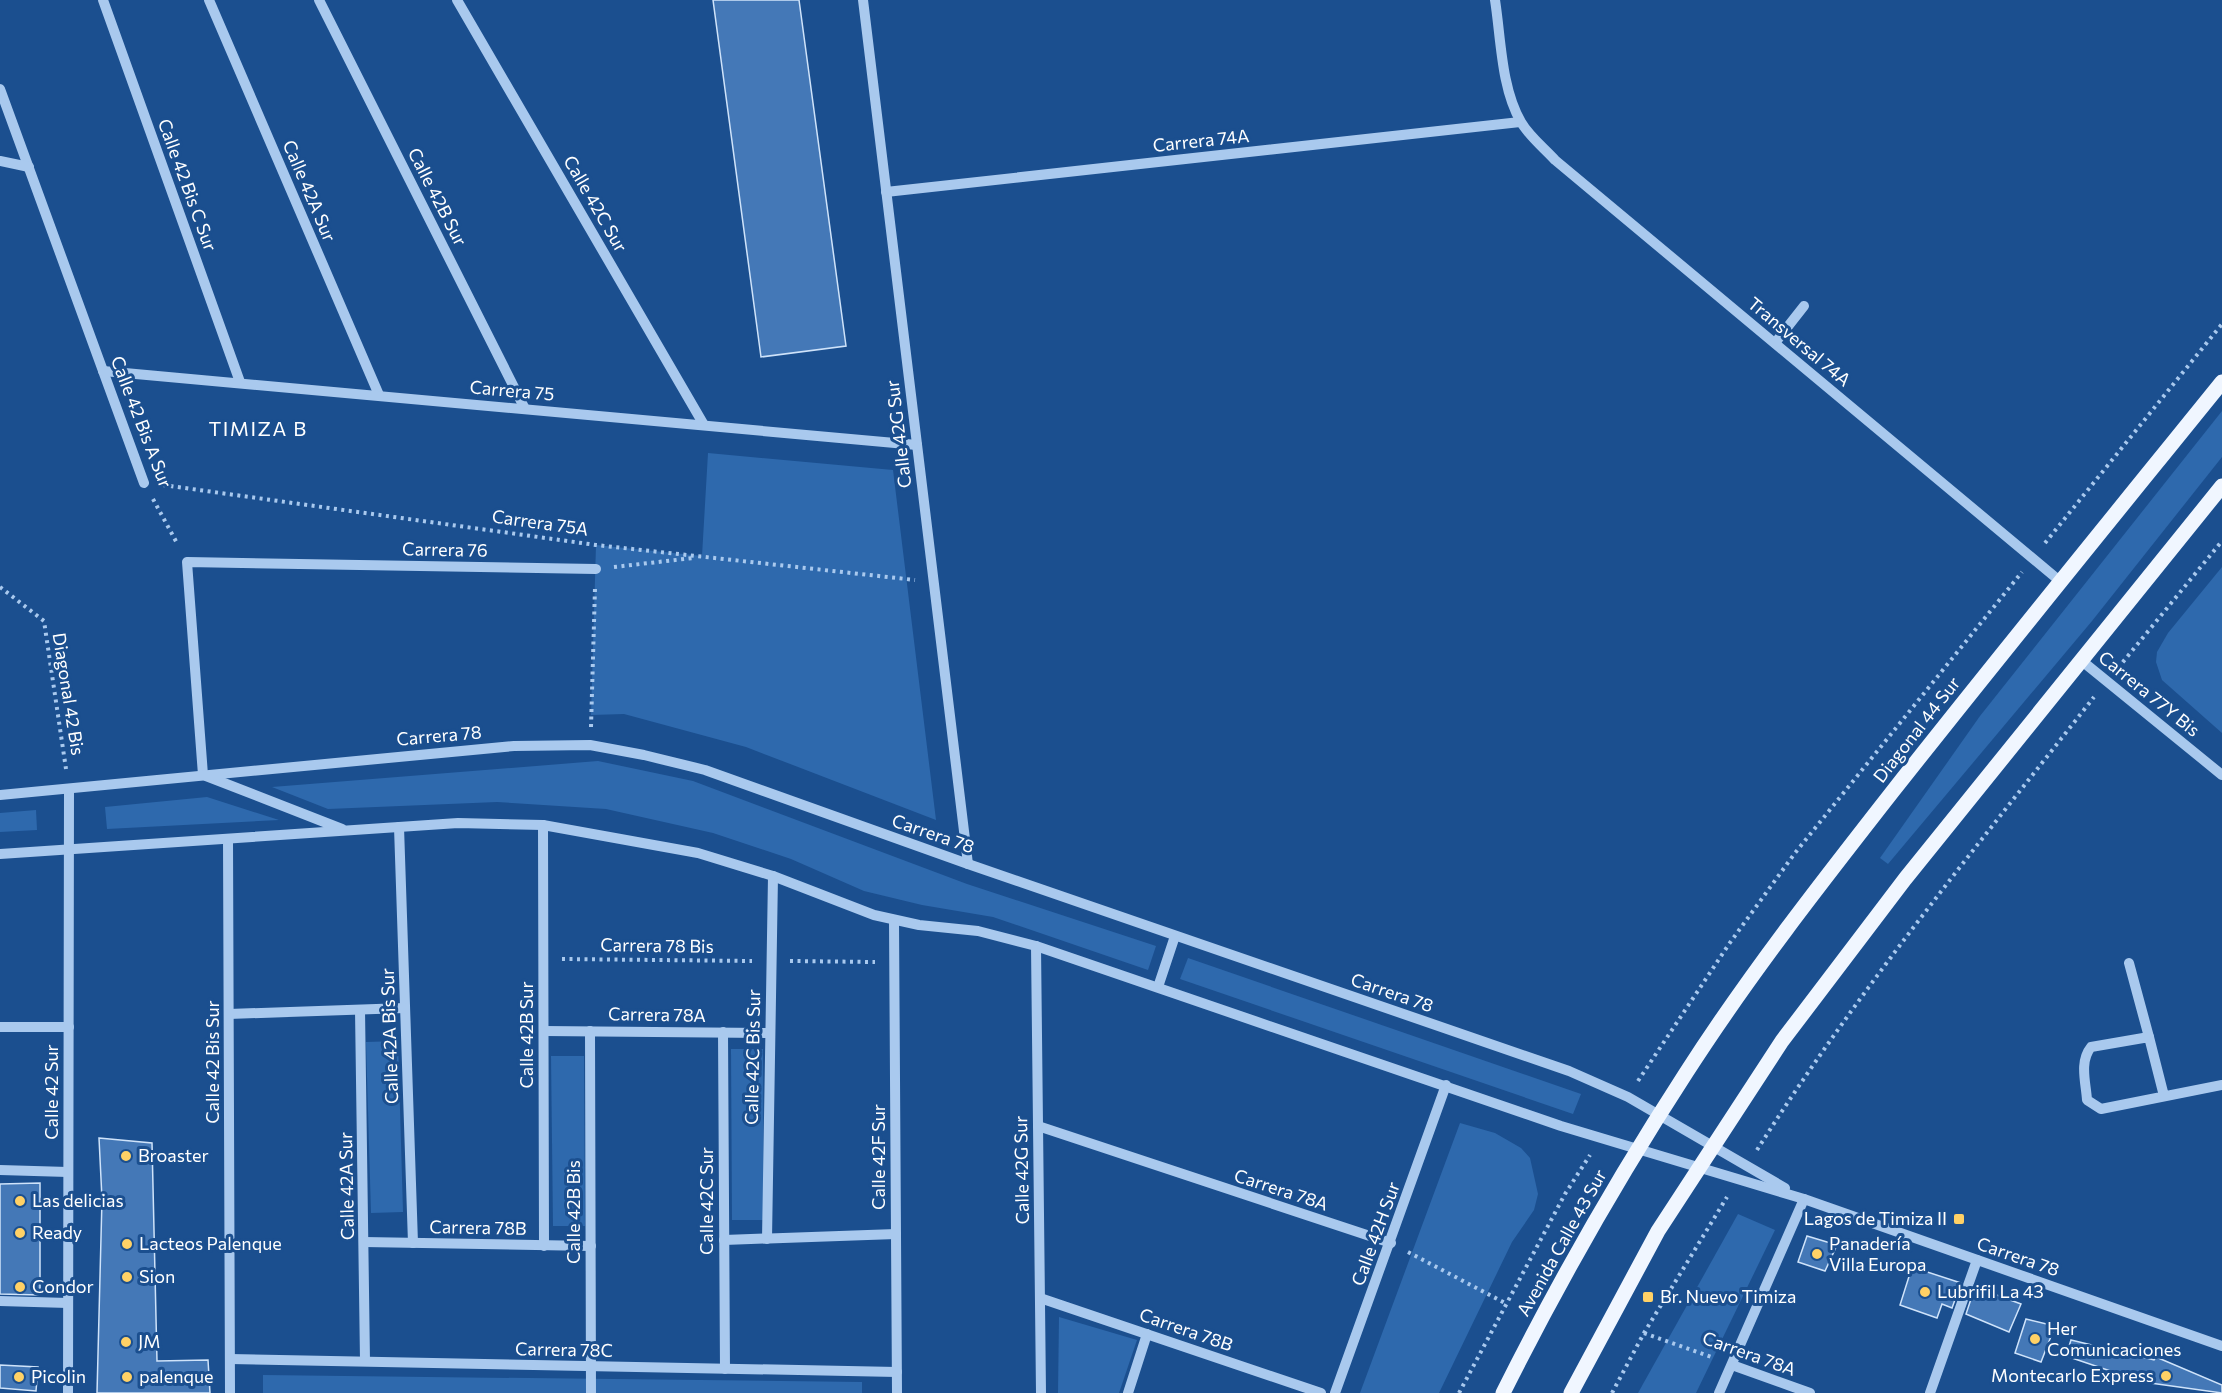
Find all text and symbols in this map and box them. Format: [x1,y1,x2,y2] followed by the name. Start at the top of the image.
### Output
[154,115,222,254] street label: Calle 42 Bis C Sur
[1152,124,1250,156] street label: Carrera 74A
[279,137,341,245] street label: Calle 42A Sur
[404,144,472,249] street label: Calle 42B Sur
[559,151,632,256] street label: Calle 42C Sur
[1744,292,1855,391] street label: Transversal 74A
[107,353,177,491] street label: Calle 42 Bis A Sur
[469,375,555,405] street label: Carrera 75
[880,379,916,489] street label: Calle 42G Sur
[208,416,308,440] district label: TIMIZA B
[491,504,590,540] street label: Carrera 75A
[402,537,488,561] street label: Carrera 76
[48,631,90,757] street label: Diagonal 42 Bis
[2095,646,2205,741] street label: Carrera 77Y Bis
[1868,672,1964,787] street label: Diagonal 44 Sur
[395,720,483,750] street label: Carrera 78
[889,809,977,857] street label: Carrera 78
[600,933,714,957] street label: Carrera 78 Bis
[376,968,402,1104] street label: Calle 42A Bis Sur
[1348,968,1436,1016] street label: Carrera 78
[515,981,537,1089] street label: Calle 42B Sur
[740,989,764,1125] street label: Calle 42C Bis Sur
[201,1000,223,1124] street label: Calle 42 Bis Sur
[608,1002,706,1026] street label: Carrera 78A
[40,1044,62,1140] street label: Calle 42 Sur
[867,1104,889,1210] street label: Calle 42F Sur
[1009,1115,1033,1225] street label: Calle 42G Sur
[334,1132,358,1240] street label: Calle 42A Sur
[138,1144,209,1166] place label: Broaster
[695,1147,717,1255] street label: Calle 42C Sur
[119,1149,133,1163] marker: Broaster
[562,1160,584,1264] street label: Calle 42B Bis
[1232,1164,1331,1215] street label: Carrera 78A
[1512,1165,1611,1320] street label: Avenida Calle 43 Sur
[1346,1179,1404,1289] street label: Calle 42H Sur
[32,1189,124,1211] place label: Las delicias
[13,1194,27,1208] marker: Las delicias
[1804,1207,1947,1229] place label: Lagos de Timiza II
[1952,1212,1966,1226] marker: Lagos de Timiza II
[429,1215,527,1239] street label: Carrera 78B
[32,1221,82,1243] place label: Ready
[13,1226,27,1240] marker: Ready
[139,1232,282,1254] place label: Lacteos Palenque
[1829,1232,1926,1275] place label: Panadería Villa Europa
[1974,1232,2062,1280] street label: Carrera 78
[120,1237,134,1251] marker: Lacteos Palenque
[1810,1247,1824,1261] marker: Panadería Villa Europa
[139,1265,175,1287] place label: Sion
[120,1270,134,1284] marker: Sion
[32,1275,94,1297] place label: Condor
[13,1280,27,1294] marker: Condor
[1937,1280,2044,1302] place label: Lubrifil La 43
[1660,1285,1796,1307] place label: Br. Nuevo Timiza
[1918,1285,1932,1299] marker: Lubrifil La 43
[1641,1290,1655,1304] marker: Br. Nuevo Timiza
[1137,1303,1236,1355] street label: Carrera 78B
[2047,1317,2181,1360] place label: Her Comunicaciones
[1700,1326,1799,1380] street label: Carrera 78A
[138,1330,160,1352] place label: JM
[2028,1332,2042,1346] marker: Her Comunicaciones
[119,1335,133,1349] marker: JM
[515,1337,613,1361] street label: Carrera 78C
[1991,1364,2154,1386] place label: Montecarlo Express
[31,1365,86,1387] place label: Picolin
[139,1365,214,1387] place label: palenque
[2159,1369,2173,1383] marker: Montecarlo Express
[12,1370,26,1384] marker: Picolin
[120,1370,134,1384] marker: palenque

